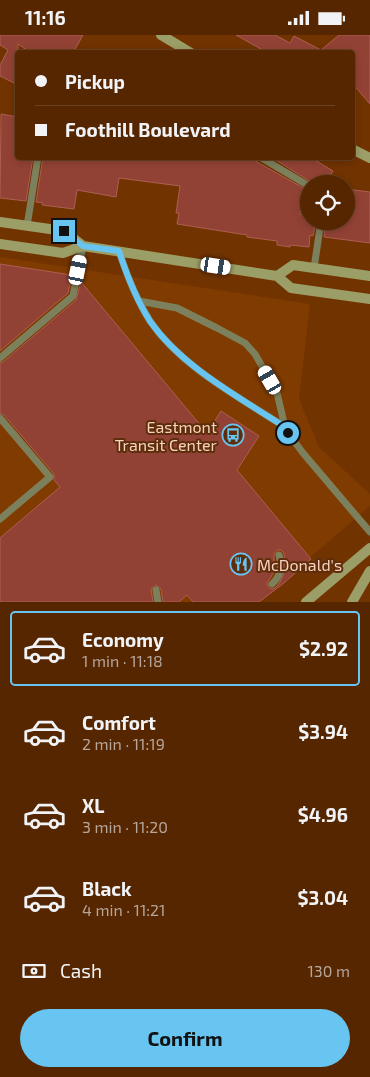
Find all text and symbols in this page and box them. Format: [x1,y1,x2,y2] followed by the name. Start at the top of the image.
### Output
[25,6,66,29] text: 11:16
[65,70,125,93] text: Pickup
[65,118,231,141] text: Foothill Boulevard
[300,175,355,230] map controls
[300,175,355,230] button: locate
[53,220,75,242] route end
[67,254,88,286] car
[200,256,231,276] car
[256,363,283,397] car
[115,417,218,454] place label: Eastmont Transit Center
[277,422,299,444] route start
[221,423,245,447] bus stop icon: Eastmont Transit Center
[229,552,253,576] restaurant icon: McDonald's
[257,555,342,574] place label: McDonald's
[22,626,67,671] icon: car
[82,628,164,651] text: Economy
[299,637,348,660] text: $2.92
[82,651,163,670] text: 1 min · 11:18
[22,709,67,754] icon: car
[82,711,156,734] text: Comfort
[298,720,348,743] text: $3.94
[82,734,165,753] text: 2 min · 11:19
[22,792,67,837] icon: car
[82,794,104,817] text: XL
[298,803,348,826] text: $4.96
[82,817,168,836] text: 3 min · 11:20
[22,875,67,920] icon: car
[82,877,132,900] text: Black
[297,886,348,909] text: $3.04
[82,900,165,919] text: 4 min · 11:21
[20,957,48,985] icon: cash
[60,959,102,982] text: Cash
[308,961,350,980] text: 130 m
[20,1009,350,1067] button: Confirm

